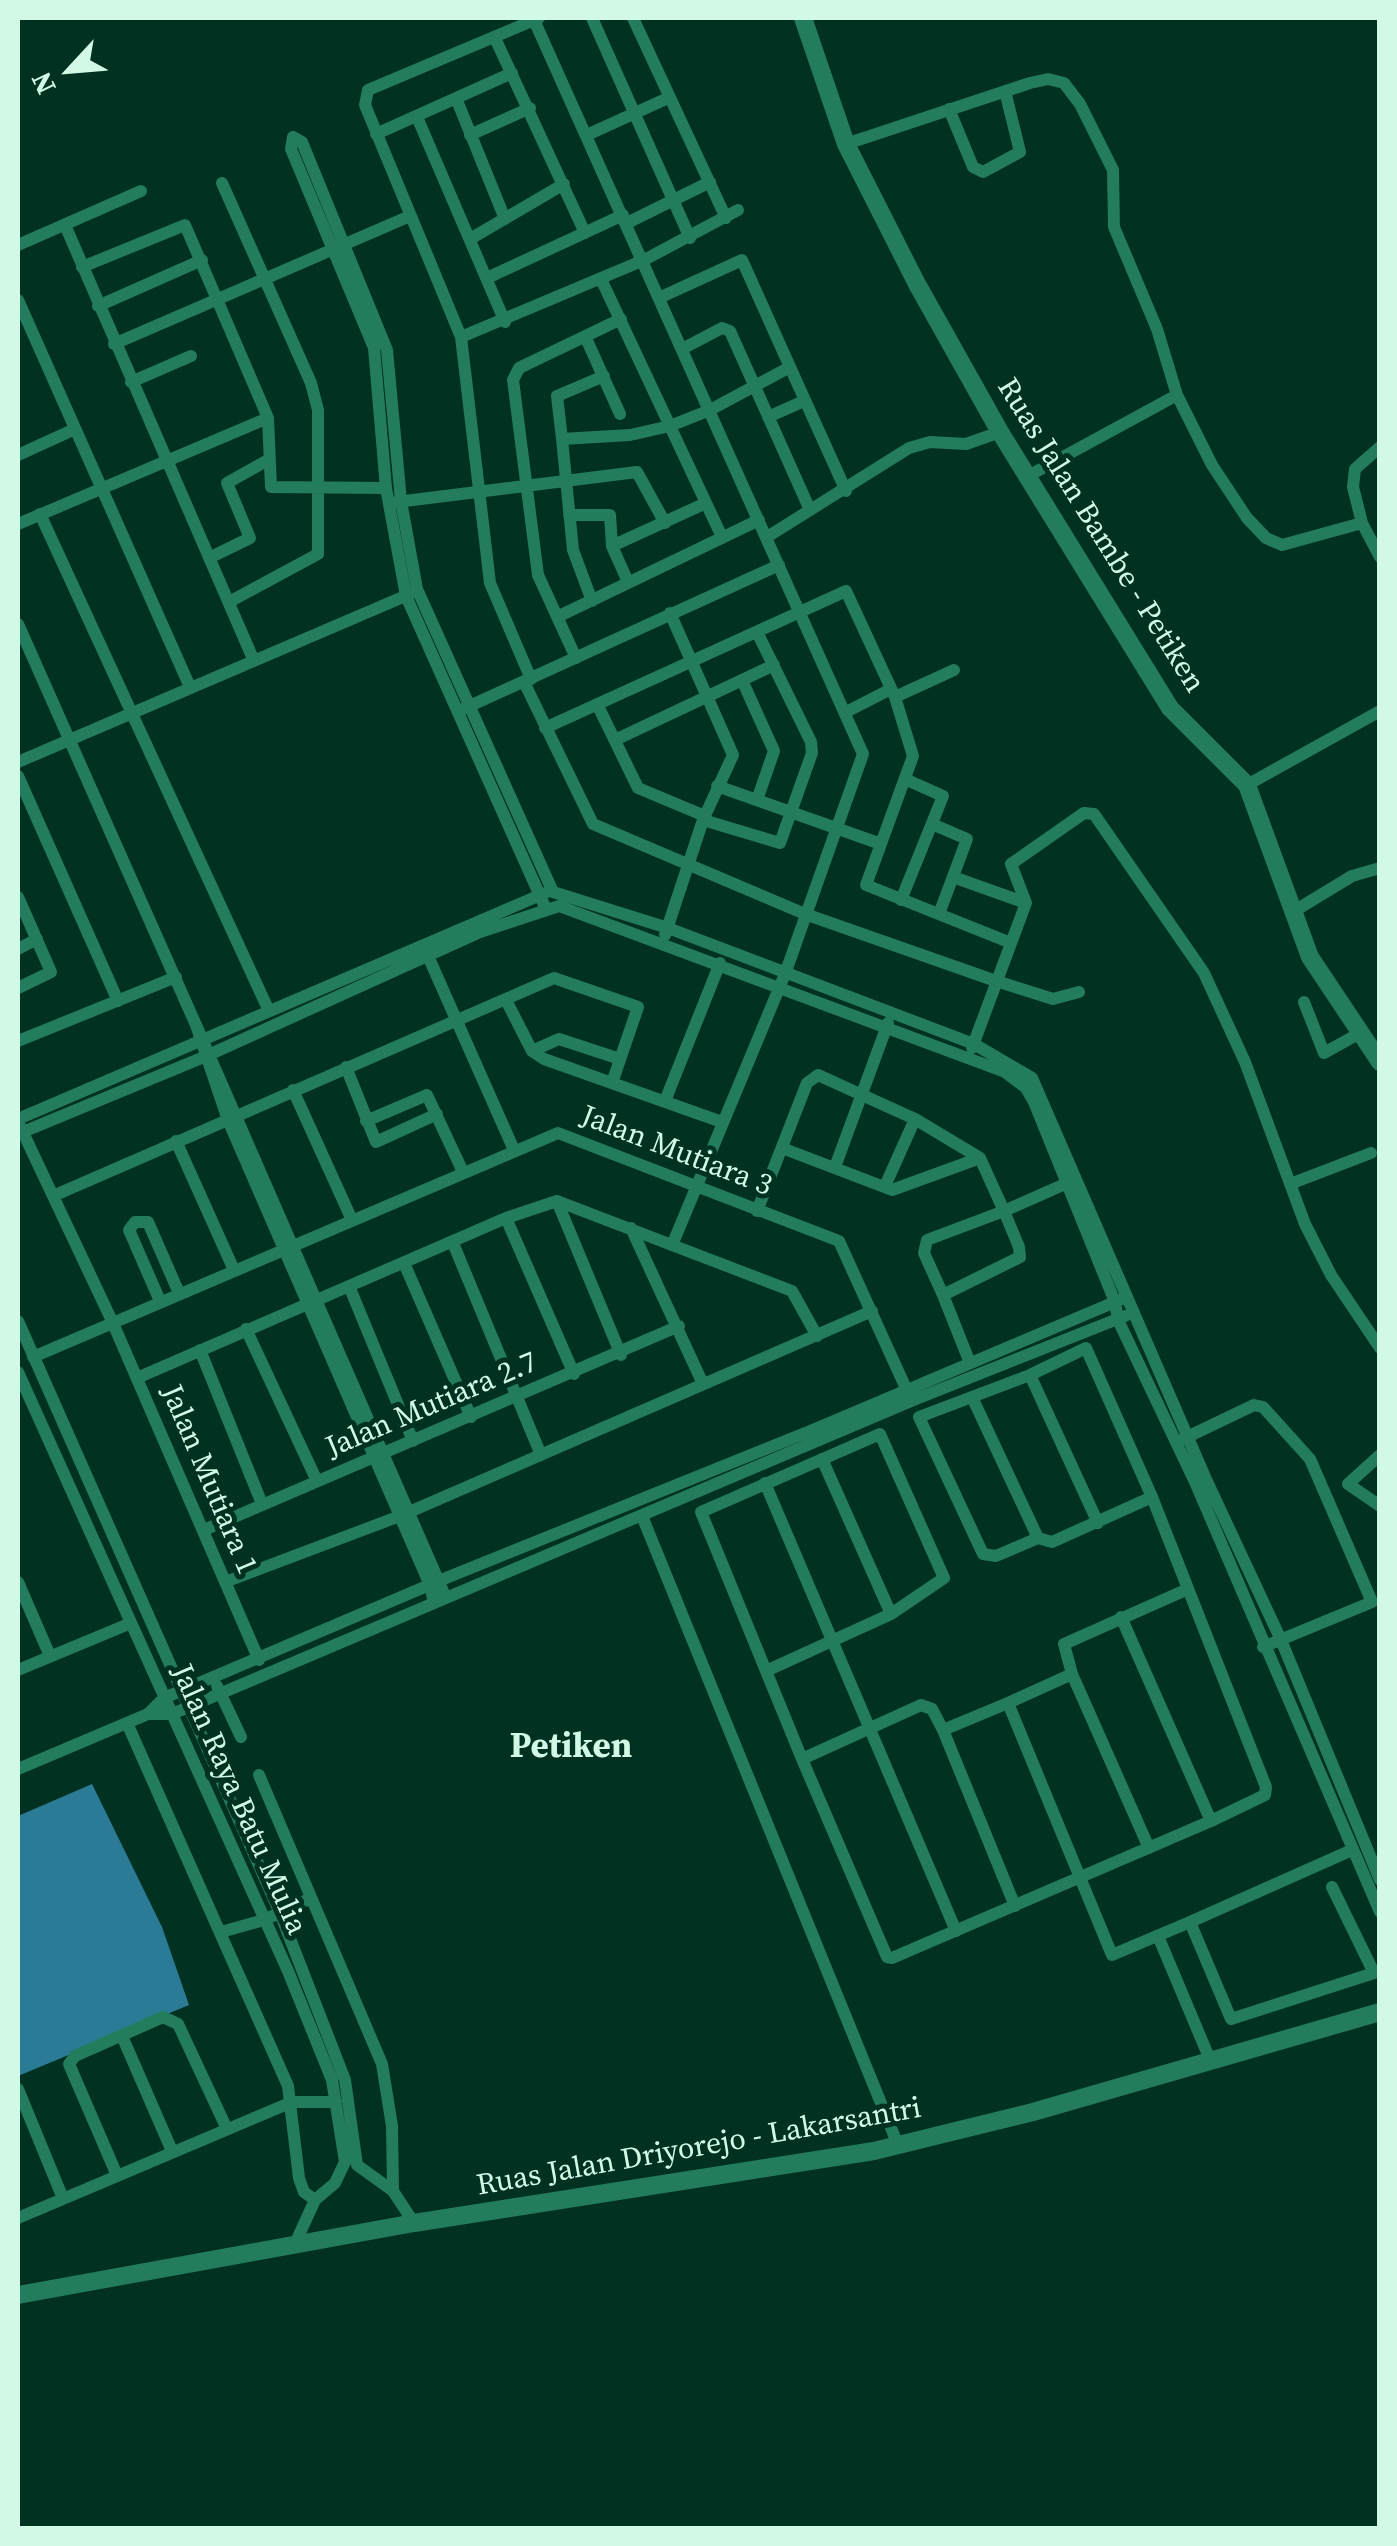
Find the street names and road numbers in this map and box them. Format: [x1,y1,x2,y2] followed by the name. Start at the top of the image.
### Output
[988,372,1212,700] street label: Ruas Jalan Bambe - Petiken
[575,1099,777,1205] street label: Jalan Mutiara 3
[321,1345,543,1467] street label: Jalan Mutiara 2.7
[152,1380,264,1580] street label: Jalan Mutiara 1
[162,1659,314,1941] street label: Jalan Raya Batu Mulia
[474,2091,924,2205] street label: Ruas Jalan Driyorejo - Lakarsantri

